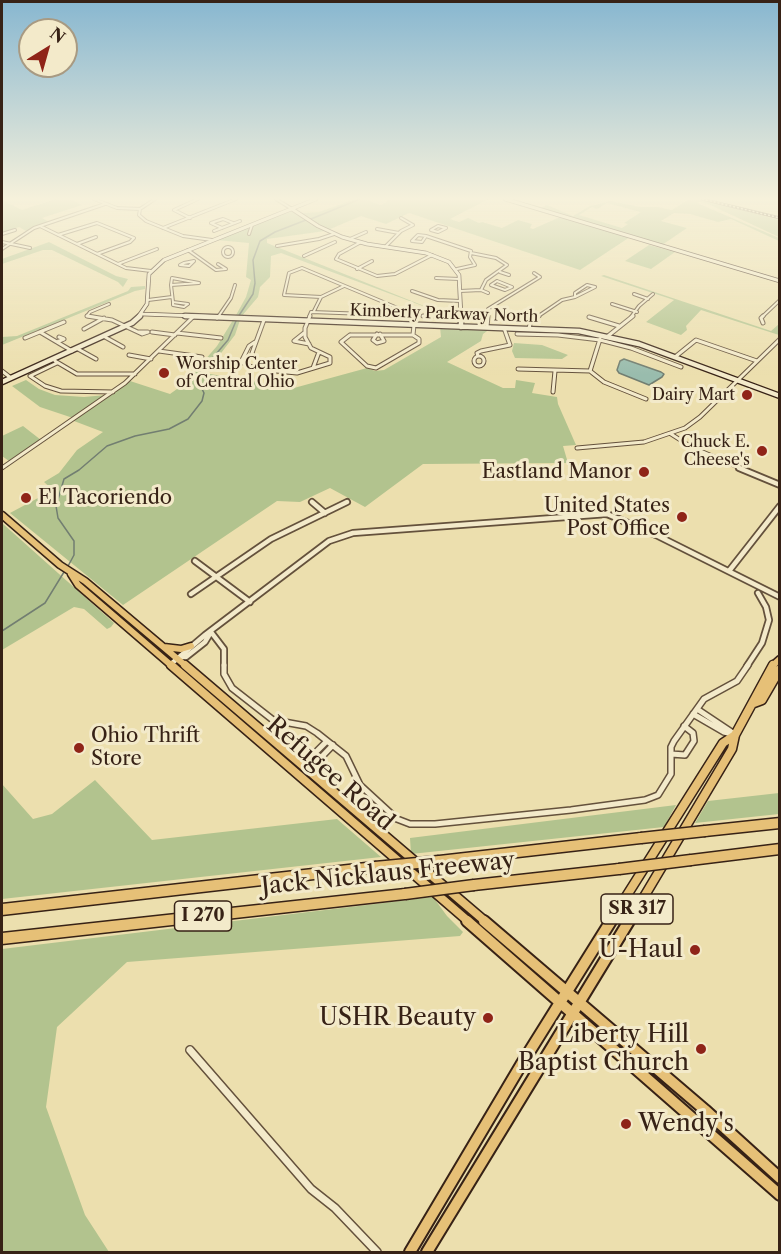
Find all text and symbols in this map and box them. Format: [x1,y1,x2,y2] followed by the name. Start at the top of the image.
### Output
[18,18,78,78] north arrow
[46,23,69,47] text: N
[349,301,539,327] street label: Kimberly Parkway North
[176,354,297,392] place label: Worship Center of Central Ohio
[157,366,171,380] marker: Worship Center of Central Ohio
[652,385,735,405] place label: Dairy Mart
[740,388,754,402] marker: Dairy Mart
[681,432,750,470] place label: Chuck E. Cheese's
[755,444,769,458] marker: Chuck E. Cheese's
[482,460,632,484] place label: Eastland Manor
[637,465,651,479] marker: Eastland Manor
[38,486,172,510] place label: El Tacoriendo
[19,491,33,505] marker: El Tacoriendo
[544,494,670,541] place label: United States Post Office
[675,510,689,524] marker: United States Post Office
[260,711,400,837] street label: Refugee Road
[91,724,199,771] place label: Ohio Thrift Store
[72,741,86,755] marker: Ohio Thrift Store
[260,846,516,902] street label: Jack Nicklaus Freeway
[601,894,673,924] road number: SR 317
[174,901,232,931] road number: I 270
[599,936,683,964] place label: U-Haul
[688,943,702,957] marker: U-Haul
[319,1004,476,1032] place label: USHR Beauty
[481,1011,495,1025] marker: USHR Beauty
[518,1021,689,1077] place label: Liberty Hill Baptist Church
[694,1042,708,1056] marker: Liberty Hill Baptist Church
[638,1110,734,1138] place label: Wendy's
[619,1117,633,1131] marker: Wendy's

